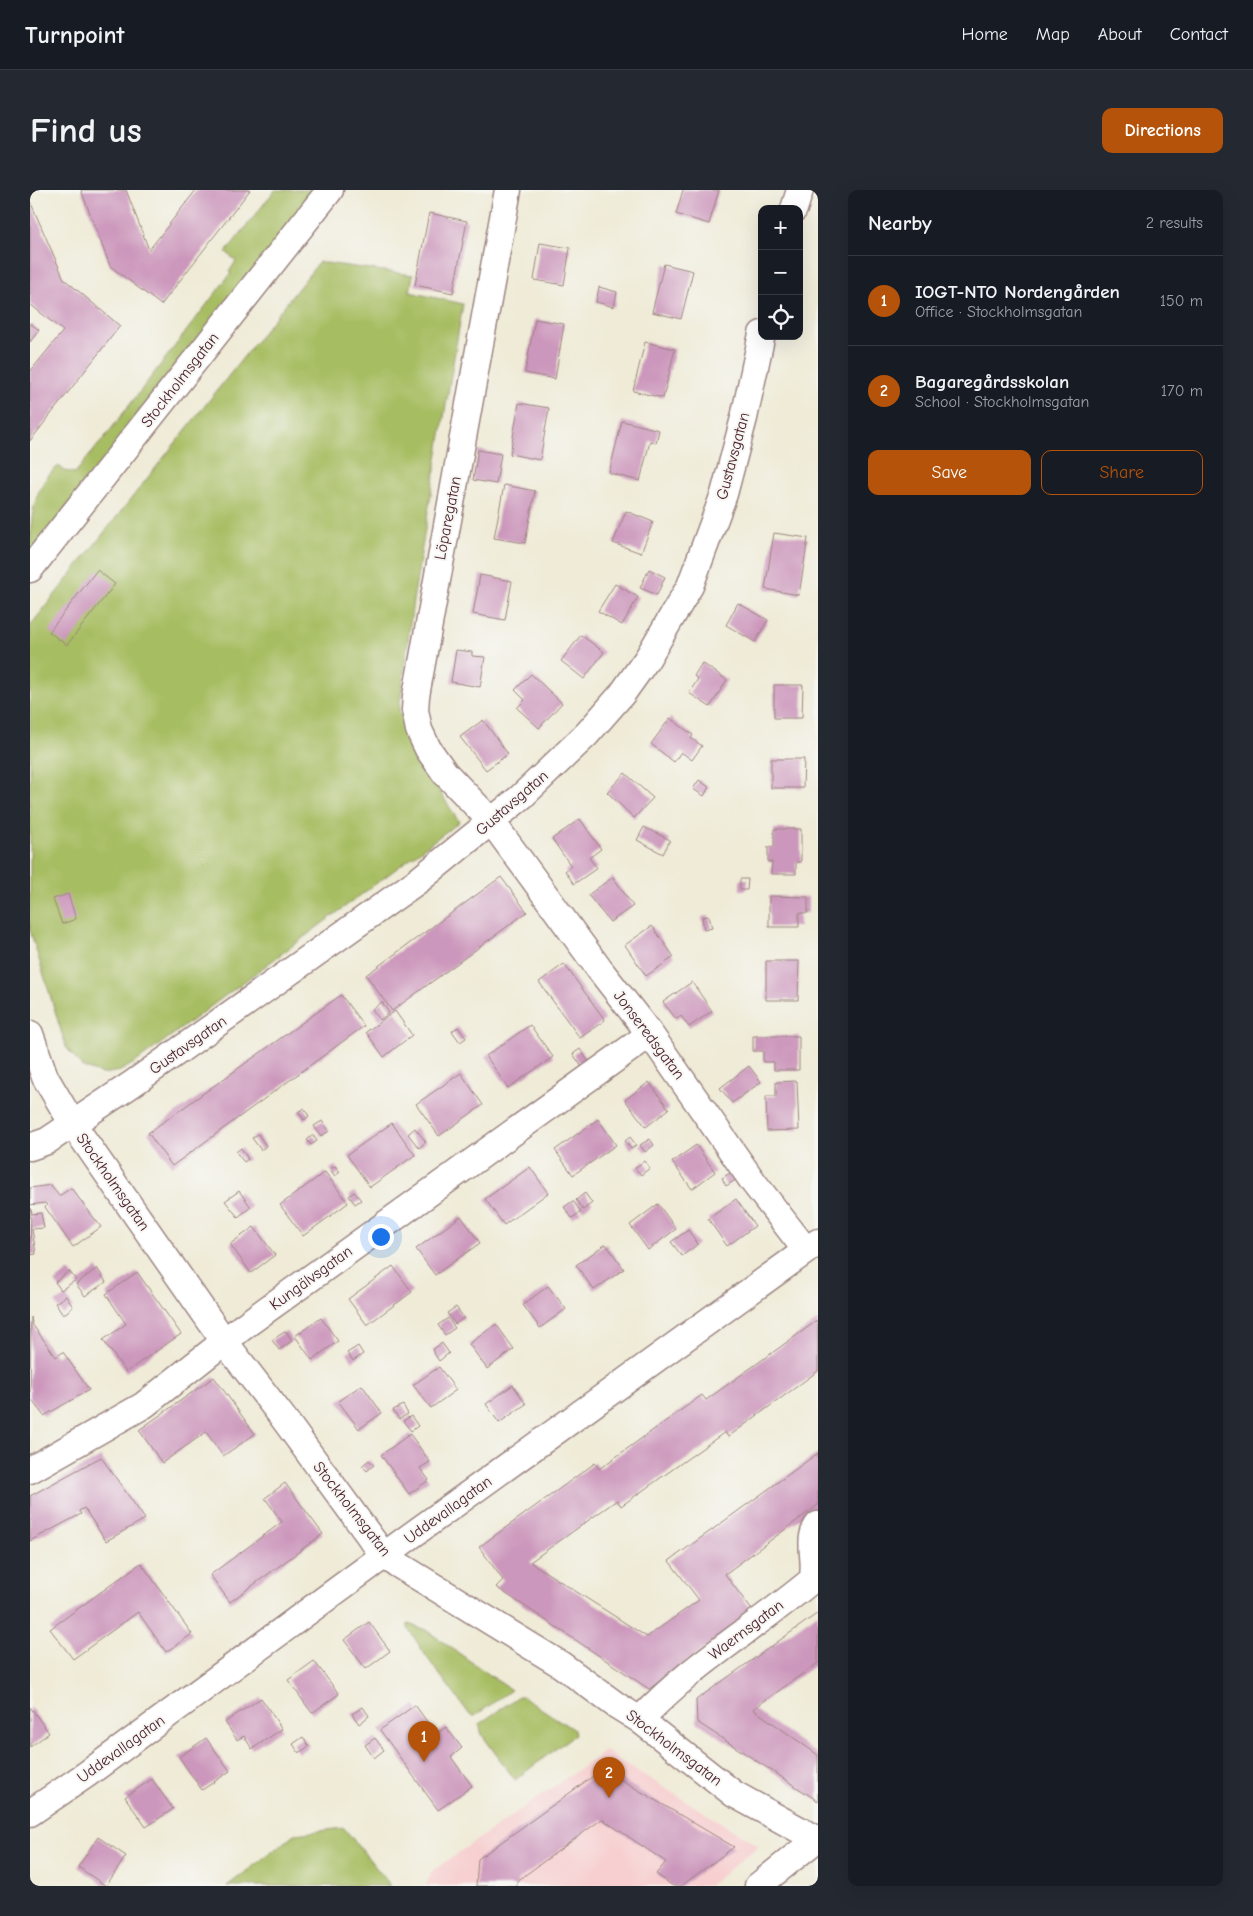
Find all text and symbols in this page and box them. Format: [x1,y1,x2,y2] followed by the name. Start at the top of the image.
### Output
[25,21,124,49] text: Turnpoint
[961,24,1008,45] text: Home
[1036,24,1070,45] text: Map
[1098,24,1142,45] text: About
[1170,24,1228,45] text: Contact
[1102,108,1223,153] button: Directions
[30,110,142,151] text: Find us
[758,205,803,340] map controls
[758,205,803,250] button: +
[868,211,932,235] text: Nearby
[1146,214,1203,232] text: 2 results
[758,250,803,295] button: −
[915,281,1120,303] text: IOGT-NTO Nordengården
[881,292,887,310] text: 1
[1160,292,1203,310] text: 150 m
[758,295,803,340] button: locate
[915,303,1082,321] text: Office · Stockholmsgatan
[137,329,223,431] street label: Stockholmsgatan
[915,371,1069,393] text: Bagaregårdsskolan
[880,382,888,400] text: 2
[1161,382,1203,400] text: 170 m
[915,393,1089,411] text: School · Stockholmsgatan
[713,410,753,502] street label: Gustavsgatan
[868,450,1031,495] button: Save
[1041,450,1203,495] button: Share
[431,475,465,561] street label: Löparegatan
[472,767,552,839] street label: Gustavsgatan
[610,987,688,1083] street label: Jonseredsgatan
[146,1012,230,1078] street label: Gustavsgatan
[73,1130,153,1234] street label: Stockholmsgatan
[368,1224,394,1250] your location
[266,1242,356,1314] street label: Kungälvsgatan
[309,1458,395,1560] street label: Stockholmsgatan
[401,1472,495,1548] street label: Uddevallagatan
[705,1596,787,1664] street label: Waernsgatan
[623,1706,725,1790] street label: Stockholmsgatan
[74,1711,168,1787] street label: Uddevallagatan
[408,1721,440,1762] pin: 1
[593,1757,625,1798] pin: 2

